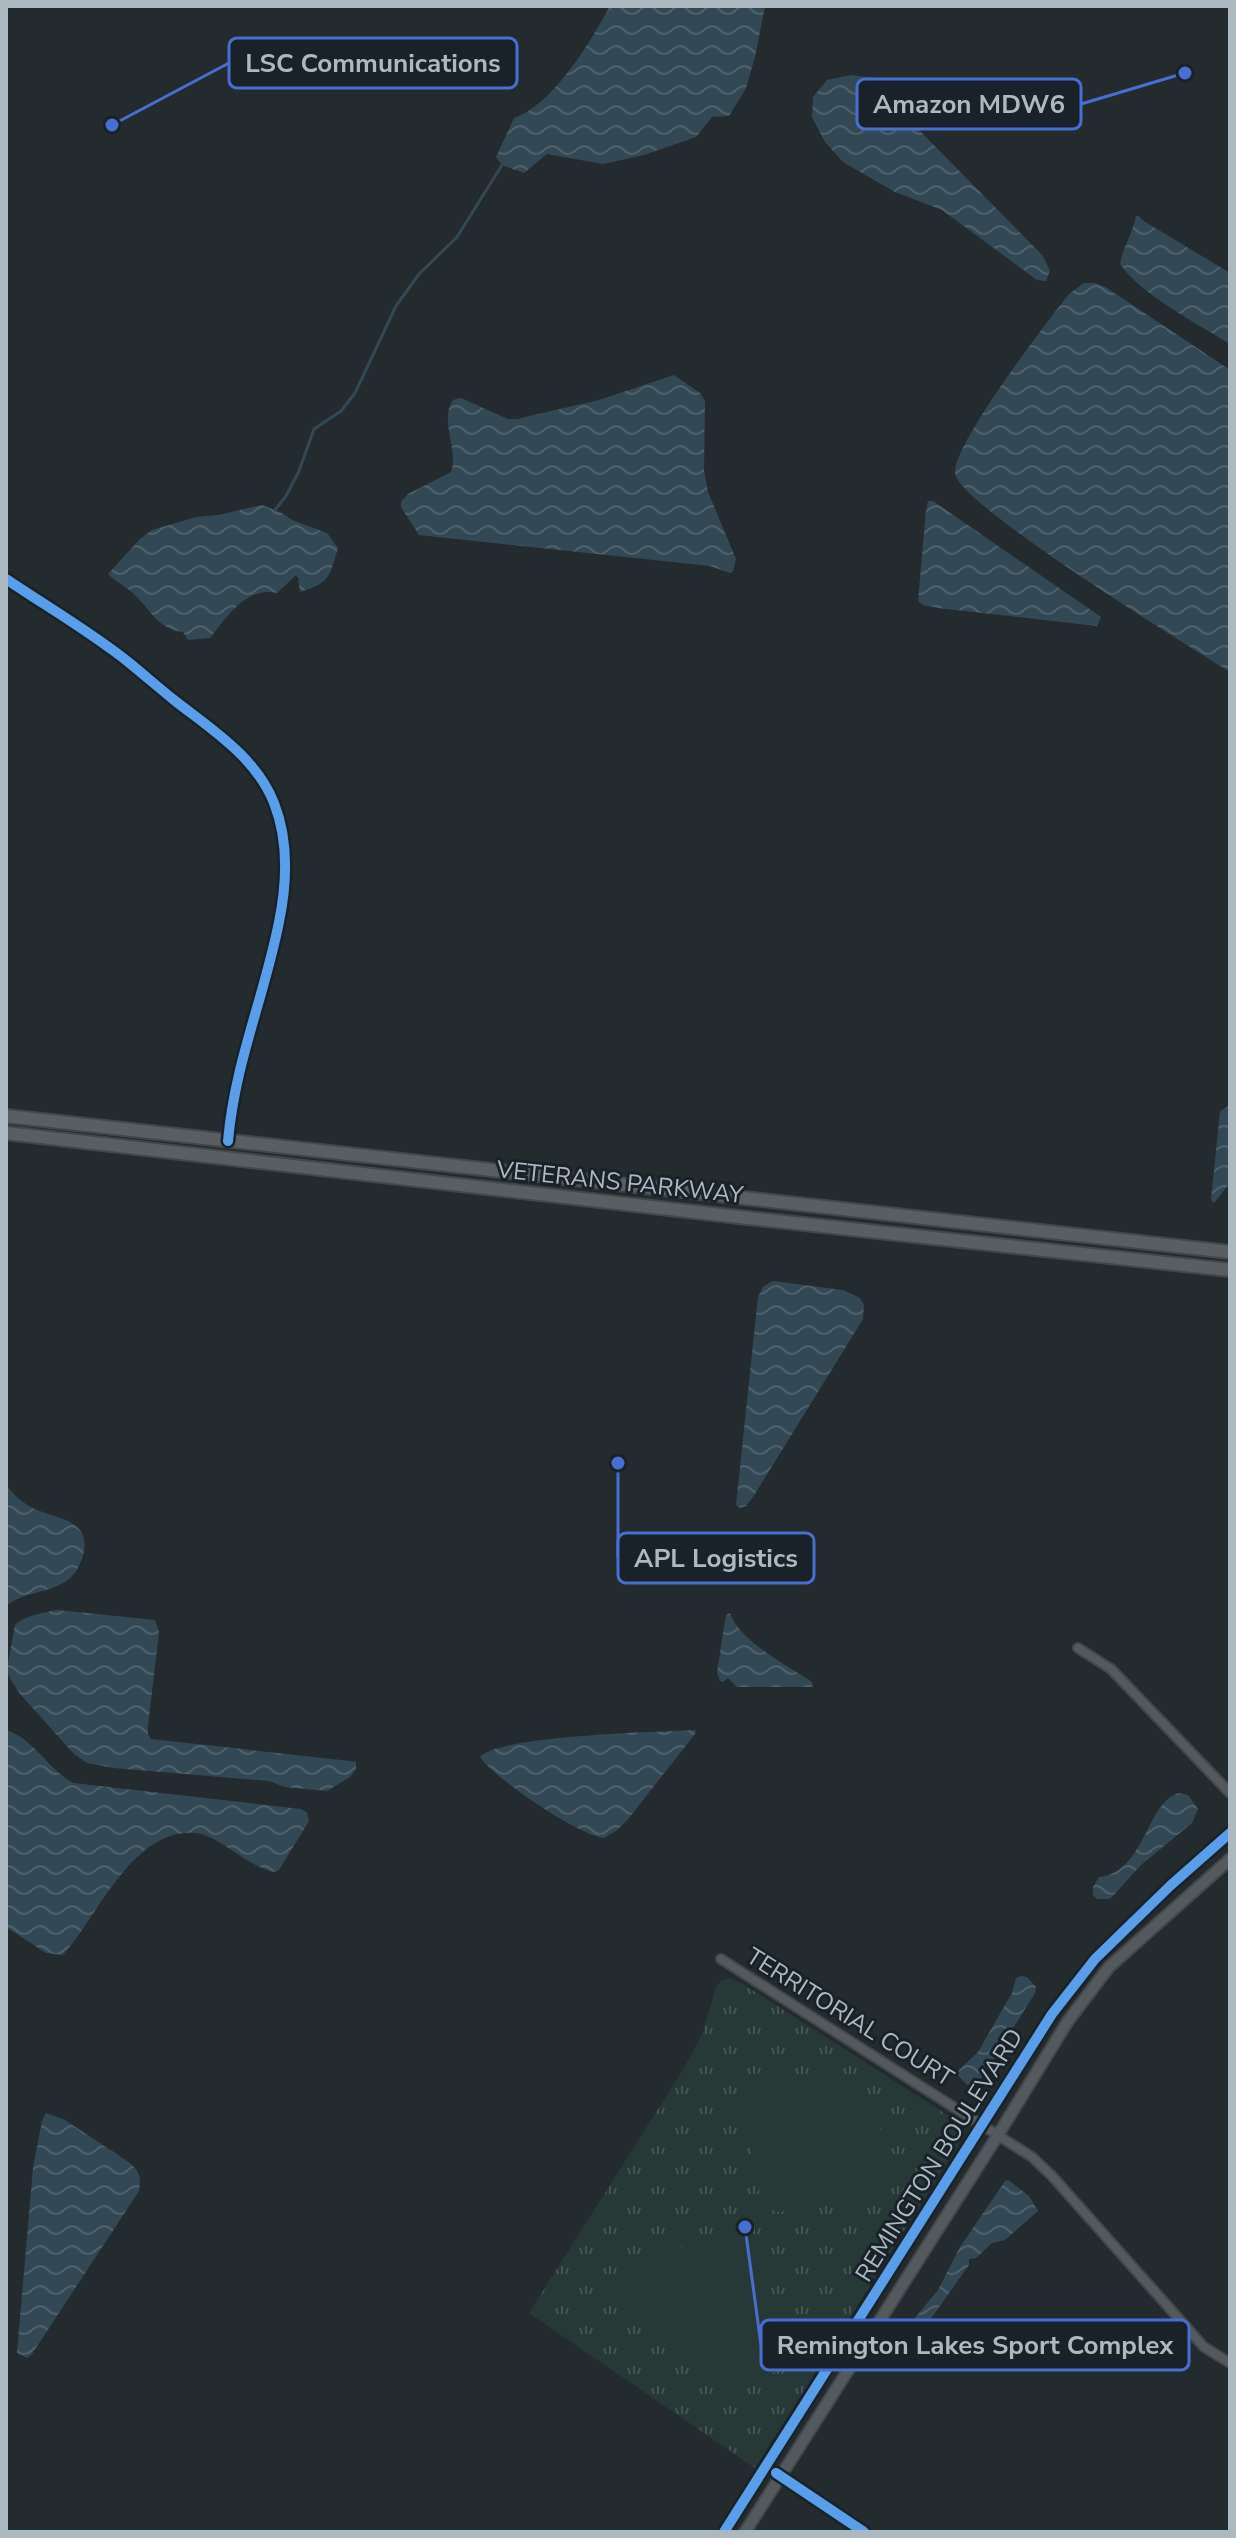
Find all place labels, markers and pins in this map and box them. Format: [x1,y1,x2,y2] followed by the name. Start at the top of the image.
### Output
[229,38,517,88] callout: LSC Communications
[857,79,1081,129] callout: Amazon MDW6
[618,1533,814,1583] callout: APL Logistics
[761,2320,1189,2370] callout: Remington Lakes Sport Complex

